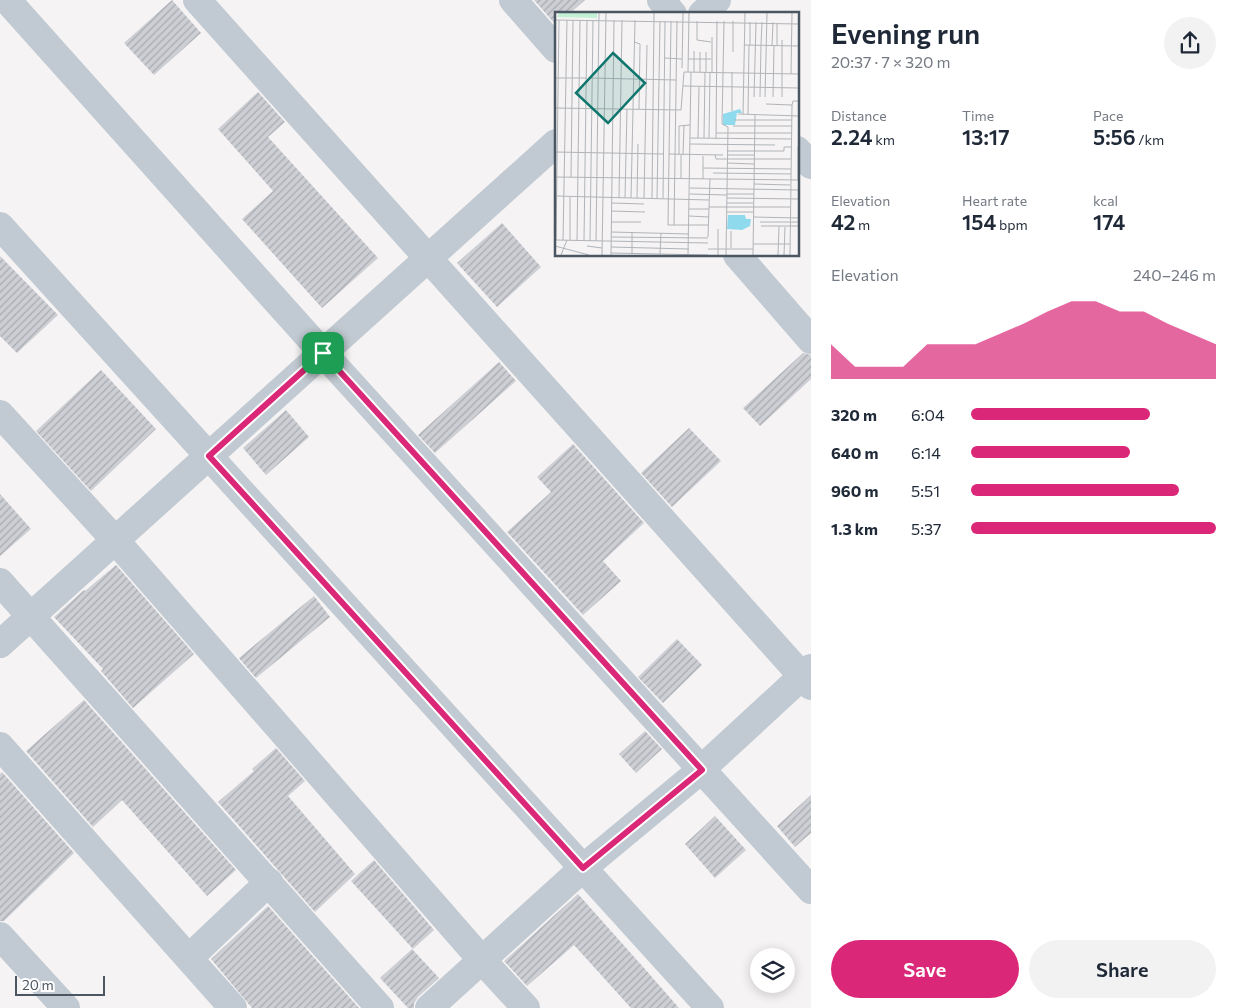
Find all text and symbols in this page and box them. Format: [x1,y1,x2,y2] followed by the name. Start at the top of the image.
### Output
[555,12,798,256] inset map
[831,16,980,50] text: Evening run
[1164,17,1216,69] button: share
[831,52,950,71] text: 20:37 · 7 × 320 m
[831,107,887,124] text: Distance
[962,107,994,124] text: Time
[1093,107,1123,124] text: Pace
[831,124,873,149] text: 2.24
[962,124,1010,149] text: 13:17
[1093,124,1136,149] text: 5:56
[873,131,895,148] text: km
[1136,131,1164,148] text: /km
[831,192,890,209] text: Elevation
[962,192,1027,209] text: Heart rate
[1093,192,1118,209] text: kcal
[831,209,855,234] text: 42
[962,209,996,234] text: 154
[1093,209,1125,234] text: 174
[855,216,870,233] text: m
[996,216,1028,233] text: bpm
[831,265,899,284] text: Elevation
[1133,265,1216,284] text: 240–246 m
[302,332,344,374] pin
[309,339,337,367] icon: arrive
[831,405,877,424] text: 320 m
[911,405,945,424] text: 6:04
[831,443,878,462] text: 640 m
[911,443,941,462] text: 6:14
[831,481,878,500] text: 960 m
[911,481,940,500] text: 5:51
[831,519,878,538] text: 1.3 km
[911,519,941,538] text: 5:37
[831,940,1019,998] button: Save
[1029,940,1216,998] button: Share
[750,948,795,993] map controls
[750,948,795,993] button: layers
[15,973,105,996] scale bar
[22,976,54,993] text: 20 m

